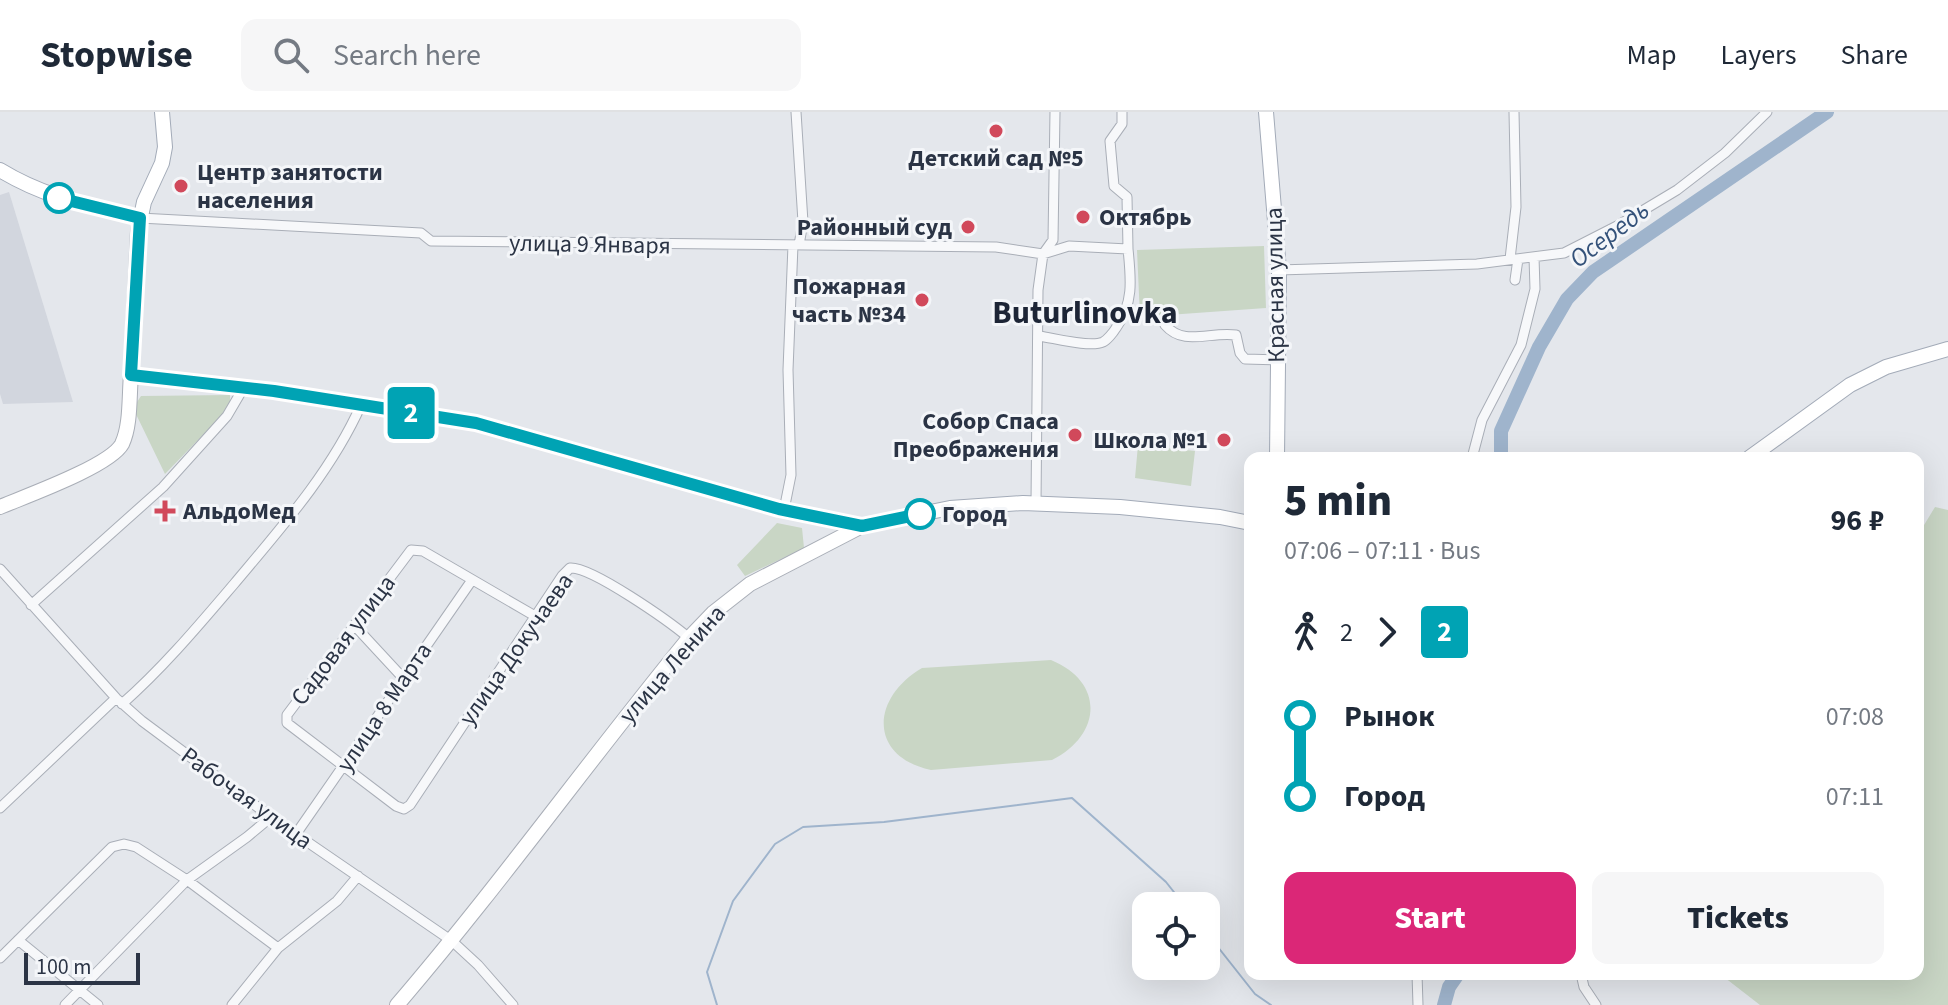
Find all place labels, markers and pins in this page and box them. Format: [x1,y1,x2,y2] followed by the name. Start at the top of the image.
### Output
[987,122,1005,140] marker: Детский сад №5
[908,141,1084,176] place label: Детский сад №5
[197,155,383,218] place label: Центр занятости населения
[172,177,190,195] marker: Центр занятости населения
[44,183,74,213] unlabelled marker
[1099,200,1192,235] place label: Октябрь
[1074,208,1092,226] marker: Октябрь
[797,210,952,245] place label: Районный суд
[959,218,977,236] marker: Районный суд
[792,269,906,332] place label: Пожарная часть №34
[913,291,931,309] marker: Пожарная часть №34
[893,404,1059,467] place label: Собор Спаса Преображения
[1093,423,1208,458] place label: Школа №1
[1066,426,1084,444] marker: Собор Спаса Преображения
[1215,431,1233,449] marker: Школа №1
[182,494,295,529] place label: АльдоМед
[942,497,1007,532] place label: Город
[905,499,935,529] marker: Город
[154,500,176,522] marker: АльдоМед

